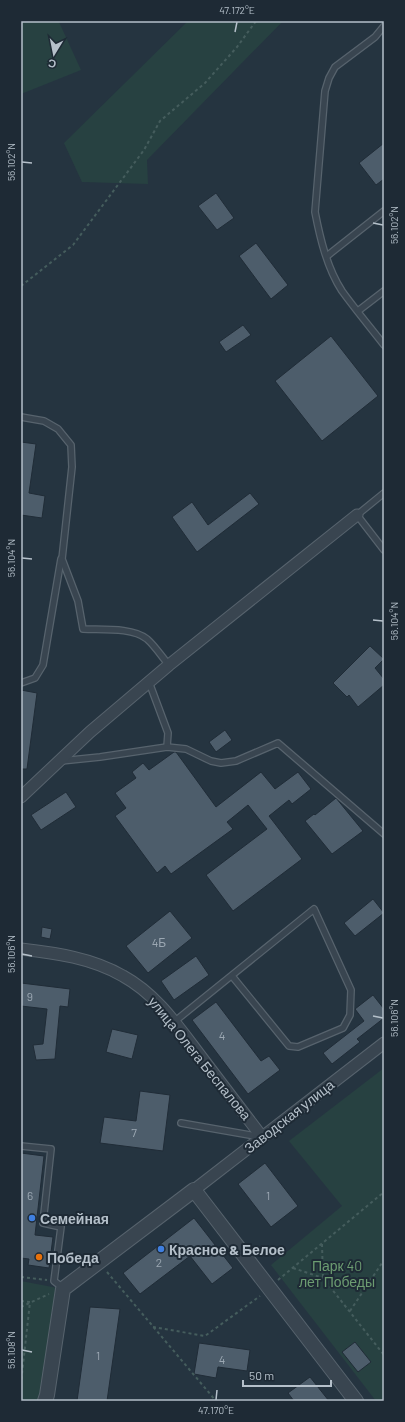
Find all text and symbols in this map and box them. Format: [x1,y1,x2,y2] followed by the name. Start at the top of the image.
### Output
[219,4,255,16] text: 47.172°E
[34,34,74,74] north arrow
[47,57,57,71] text: С
[5,143,17,181] text: 56.102°N
[388,206,400,244] text: 56.102°N
[5,539,17,577] text: 56.104°N
[388,602,400,640] text: 56.104°N
[5,935,17,973] text: 56.106°N
[152,935,166,949] house number: 4Б
[27,989,33,1003] house number: 9
[145,993,255,1123] street label: улица Олега Беспалова
[388,999,400,1037] text: 56.106°N
[219,1028,225,1042] house number: 4
[241,1076,337,1156] street label: Заводская улица
[131,1125,137,1139] house number: 7
[27,1188,33,1202] house number: 6
[266,1188,270,1202] house number: 1
[40,1210,109,1227] place label: Семейная
[27,1213,37,1223] marker: Семейная
[169,1241,285,1258] place label: Красное & Белое
[156,1244,166,1254] marker: Красное & Белое
[47,1249,99,1266] place label: Победа
[34,1252,44,1262] marker: Победа
[156,1255,162,1269] house number: 2
[299,1257,375,1290] park label: Парк 40 лет Победы
[5,1331,17,1369] text: 56.108°N
[96,1348,100,1362] house number: 1
[219,1352,225,1366] house number: 4
[243,1362,331,1388] scale bar
[249,1368,274,1382] text: 50 m
[198,1404,234,1416] text: 47.170°E

